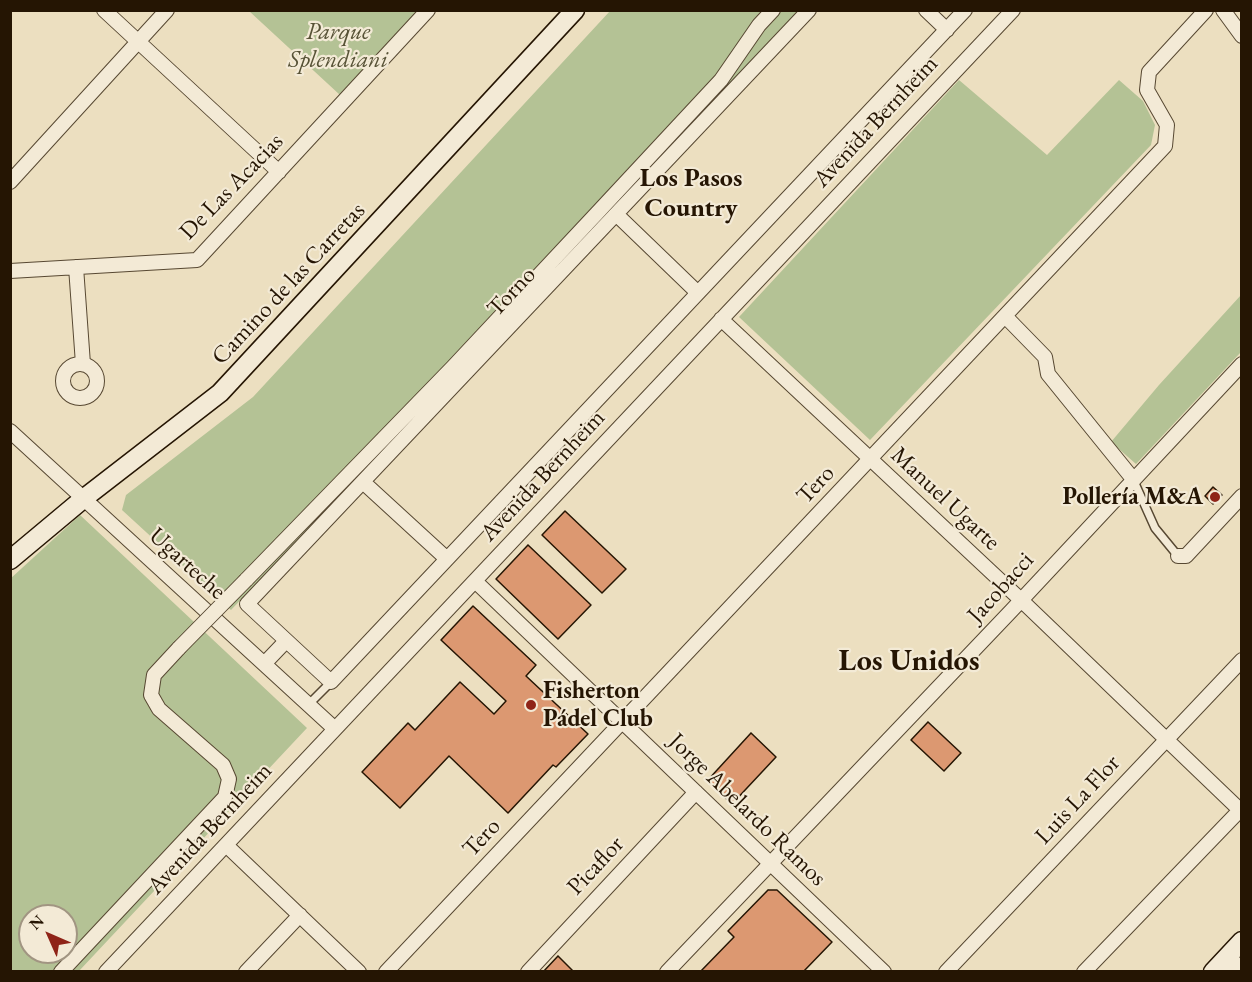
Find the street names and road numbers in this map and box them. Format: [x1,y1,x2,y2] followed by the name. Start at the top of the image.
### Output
[808,50,944,194] street label: Avenida Bernheim
[174,128,290,246] street label: De Las Acacias
[206,197,372,371] street label: Camino de las Carretas
[482,261,542,323] street label: Torno
[475,404,611,548] street label: Avenida Bernheim
[884,441,1006,557] street label: Manuel Ugarte
[791,460,841,510] street label: Tero
[142,522,232,606] street label: Ugarteche
[962,547,1040,629] street label: Jacobacci
[662,727,832,893] street label: Jorge Abelardo Ramos
[1029,749,1127,851] street label: Luis La Flor
[142,757,278,901] street label: Avenida Bernheim
[457,813,507,863] street label: Tero
[562,831,630,901] street label: Picaflor

